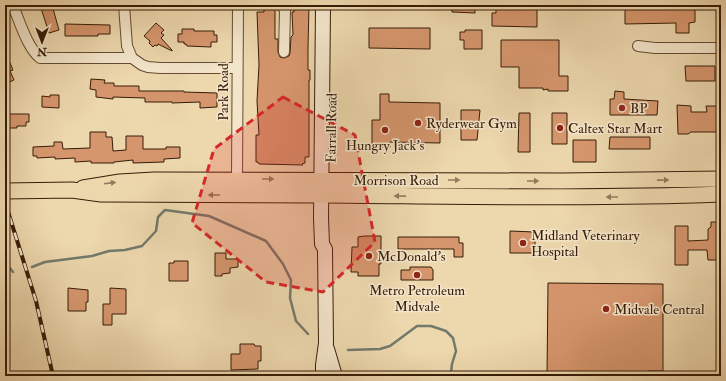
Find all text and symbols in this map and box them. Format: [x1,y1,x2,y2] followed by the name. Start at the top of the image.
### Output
[22,22,62,62] north arrow
[36,45,48,58] text: N
[215,63,232,121] street label: Park Road
[322,93,341,163] street label: Farrall Road
[630,100,647,117] place label: BP
[617,103,627,113] marker: BP
[426,115,517,133] place label: Ryderwear Gym
[413,118,423,128] marker: Ryderwear Gym
[568,120,663,137] place label: Caltex Star Mart
[555,123,565,133] marker: Caltex Star Mart
[380,125,390,135] marker: Hungry Jack's
[346,137,425,155] place label: Hungry Jack's
[353,172,439,189] street label: Morrison Road
[262,176,275,182] one-way arrow
[448,177,461,183] one-way arrow
[657,177,670,183] one-way arrow
[527,178,540,184] one-way arrow
[104,180,116,186] one-way arrow
[207,192,220,198] one-way arrow
[393,193,406,199] one-way arrow
[605,194,618,200] one-way arrow
[531,227,641,261] place label: Midland Veterinary Hospital
[518,238,528,248] marker: Midland Veterinary Hospital
[377,248,446,265] place label: McDonald's
[364,251,374,261] marker: McDonald's
[412,270,422,280] marker: Metro Petroleum Midvale
[369,282,465,315] place label: Metro Petroleum Midvale
[614,301,705,318] place label: Midvale Central
[601,304,611,314] marker: Midvale Central

